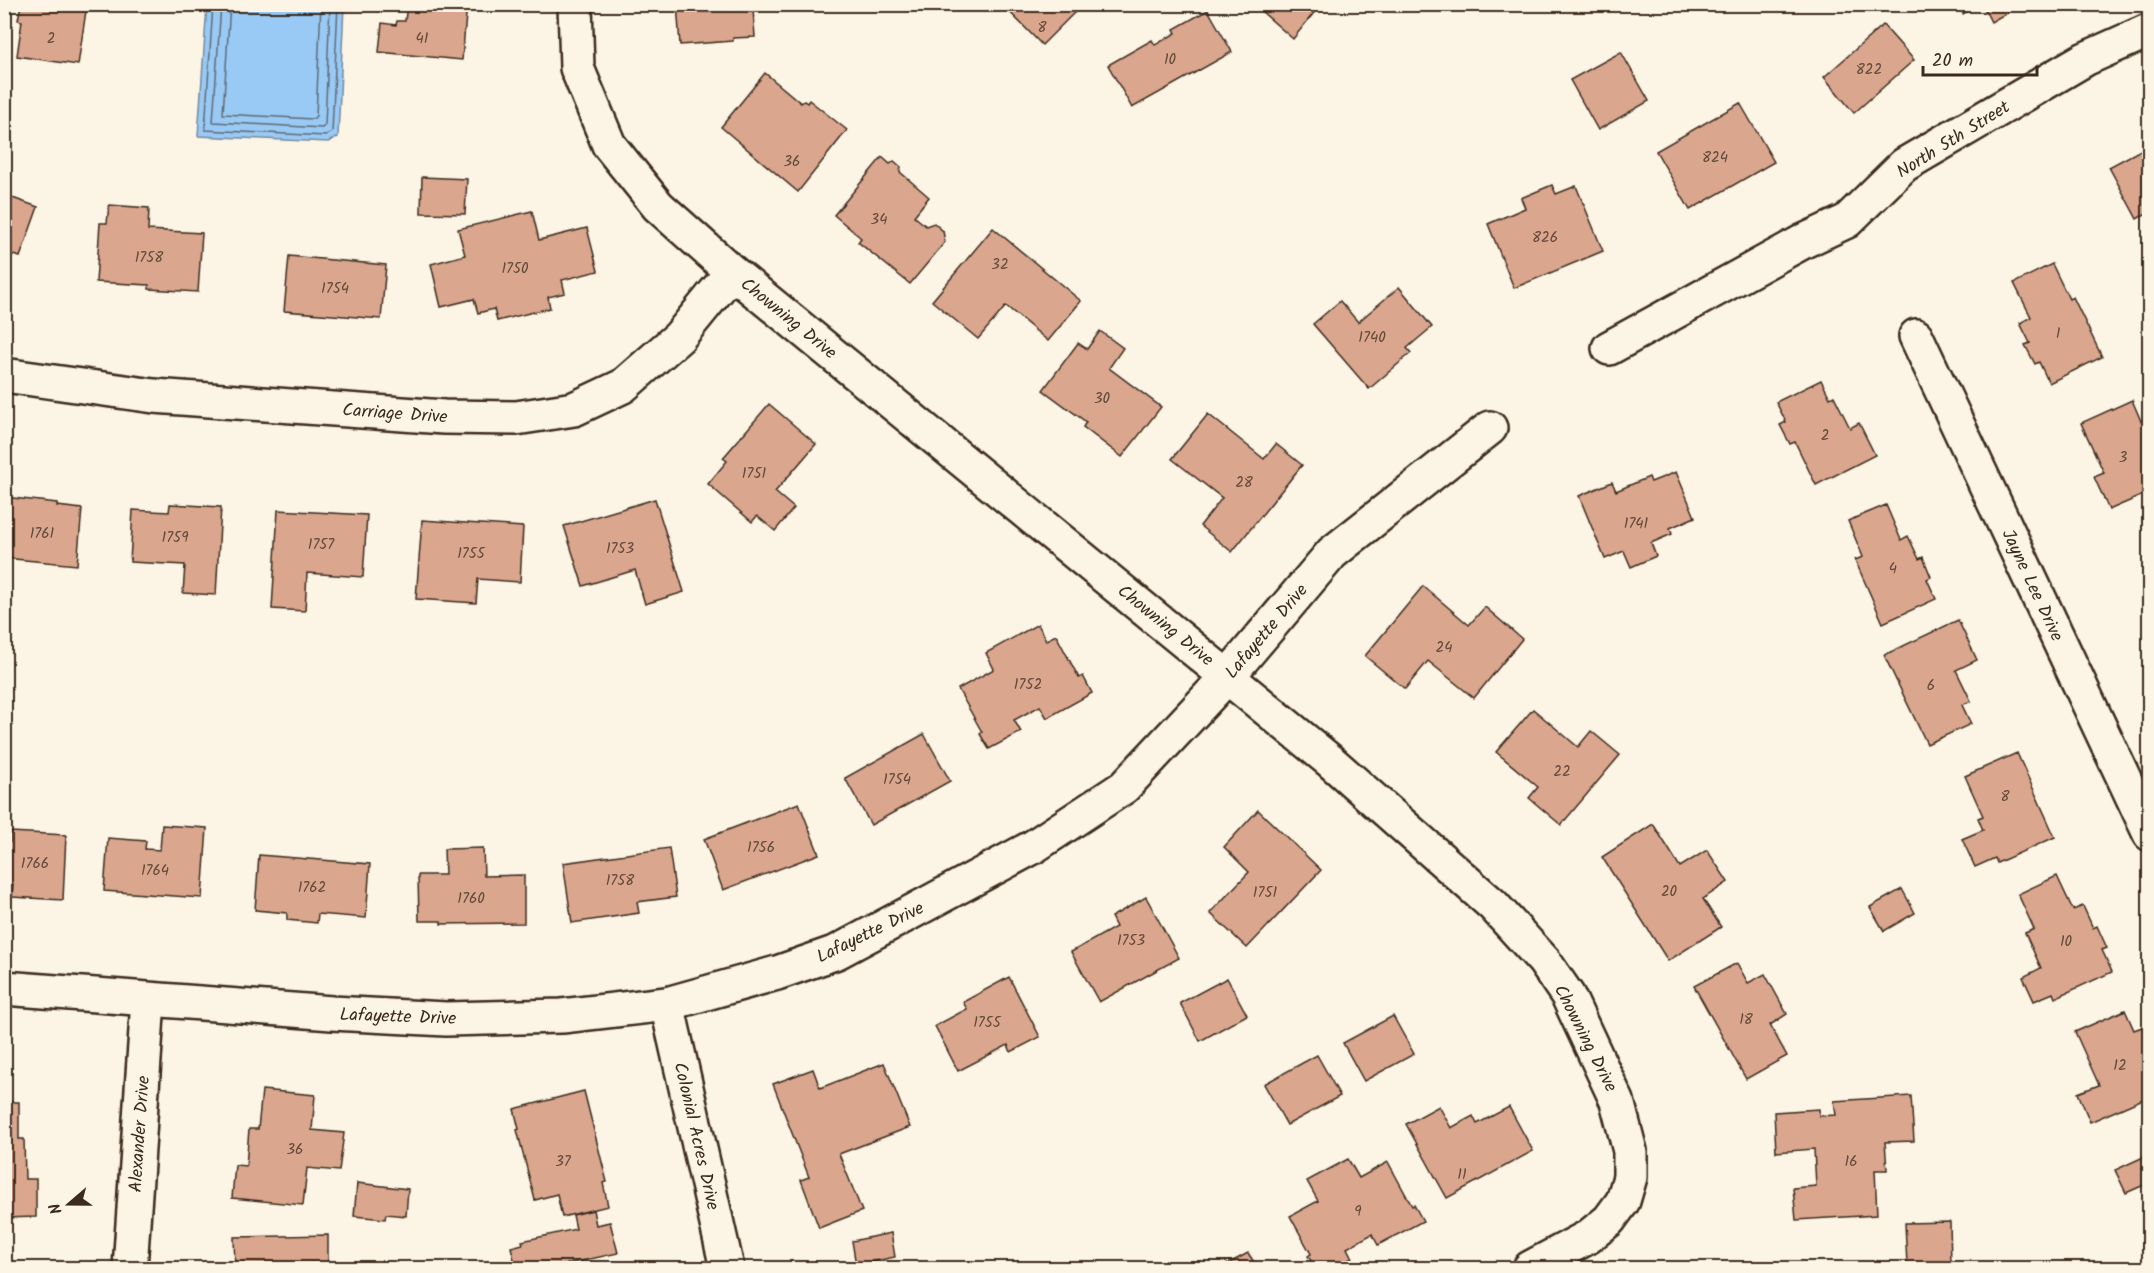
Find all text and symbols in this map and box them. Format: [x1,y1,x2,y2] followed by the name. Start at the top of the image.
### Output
[1037,16,1047,40] house number: 8
[47,27,55,51] house number: 2
[416,27,429,51] house number: 41
[1923,39,2037,77] scale bar
[1932,47,1973,76] text: 20 m
[1164,48,1177,72] house number: 10
[1856,58,1882,82] house number: 822
[1891,93,2017,187] street label: North 5th Street
[1702,146,1728,170] house number: 824
[784,150,800,174] house number: 36
[871,208,887,232] house number: 34
[1532,226,1558,250] house number: 826
[135,246,164,270] house number: 1758
[991,253,1009,277] house number: 32
[501,257,529,281] house number: 1750
[733,271,843,367] street label: Chowning Drive
[321,277,349,301] house number: 1754
[2056,322,2061,346] house number: 1
[1358,326,1386,350] house number: 1740
[1094,387,1111,411] house number: 30
[341,396,448,433] street label: Carriage Drive
[1821,424,1829,448] house number: 2
[2119,446,2128,470] house number: 3
[742,462,766,486] house number: 1751
[1235,471,1254,495] house number: 28
[1624,512,1649,536] house number: 1741
[30,522,55,546] house number: 1761
[1993,525,2070,647] street label: Jayne Lee Drive
[161,526,189,550] house number: 1759
[308,533,335,557] house number: 1757
[606,537,635,561] house number: 1753
[457,542,486,566] house number: 1755
[1889,557,1897,581] house number: 4
[1110,578,1220,674] street label: Chowning Drive
[1218,578,1316,686] street label: Lafayette Drive
[1436,636,1452,660] house number: 24
[1014,673,1042,697] house number: 1752
[1927,674,1935,698] house number: 6
[1553,760,1571,784] house number: 22
[883,768,911,792] house number: 1754
[2000,785,2010,809] house number: 8
[747,836,775,860] house number: 1756
[21,852,49,876] house number: 1766
[141,859,169,883] house number: 1764
[606,869,635,893] house number: 1758
[298,876,326,900] house number: 1762
[1661,880,1678,904] house number: 20
[1253,881,1277,905] house number: 1751
[457,887,485,911] house number: 1760
[812,895,930,972] street label: Lafayette Drive
[1117,929,1146,953] house number: 1753
[2060,930,2073,954] house number: 10
[1545,980,1624,1098] street label: Chowning Drive
[339,1001,457,1034] street label: Lafayette Drive
[1739,1008,1754,1032] house number: 18
[973,1011,1002,1035] house number: 1755
[2113,1054,2127,1078] house number: 12
[664,1060,727,1213] street label: Colonial Acres Drive
[122,1075,159,1193] street label: Alexander Drive
[287,1138,303,1162] house number: 36
[555,1150,572,1174] house number: 37
[1844,1150,1858,1174] house number: 16
[1457,1163,1467,1187] house number: 11
[39,1174,99,1234] north arrow
[43,1200,70,1218] text: N
[1354,1200,1362,1224] house number: 9

